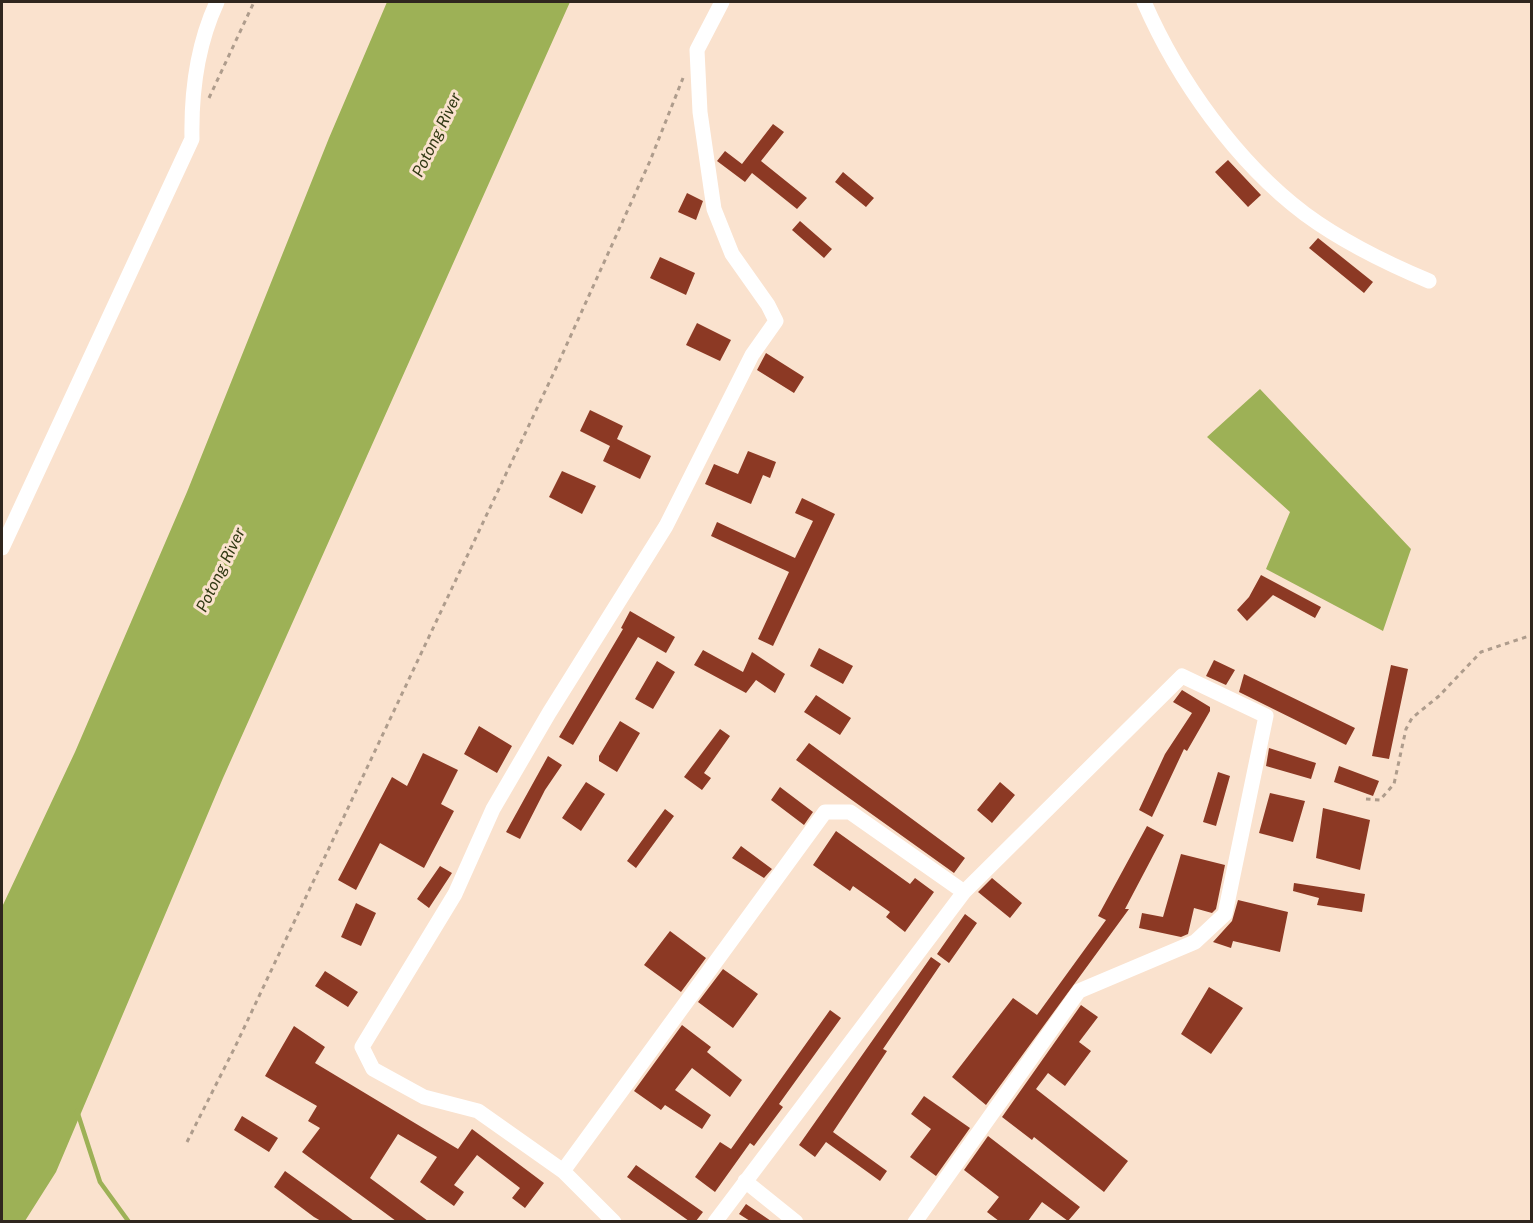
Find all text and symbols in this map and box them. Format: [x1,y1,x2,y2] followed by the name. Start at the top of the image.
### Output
[408,90,466,180] water label: Potong River
[192,525,250,615] water label: Potong River

